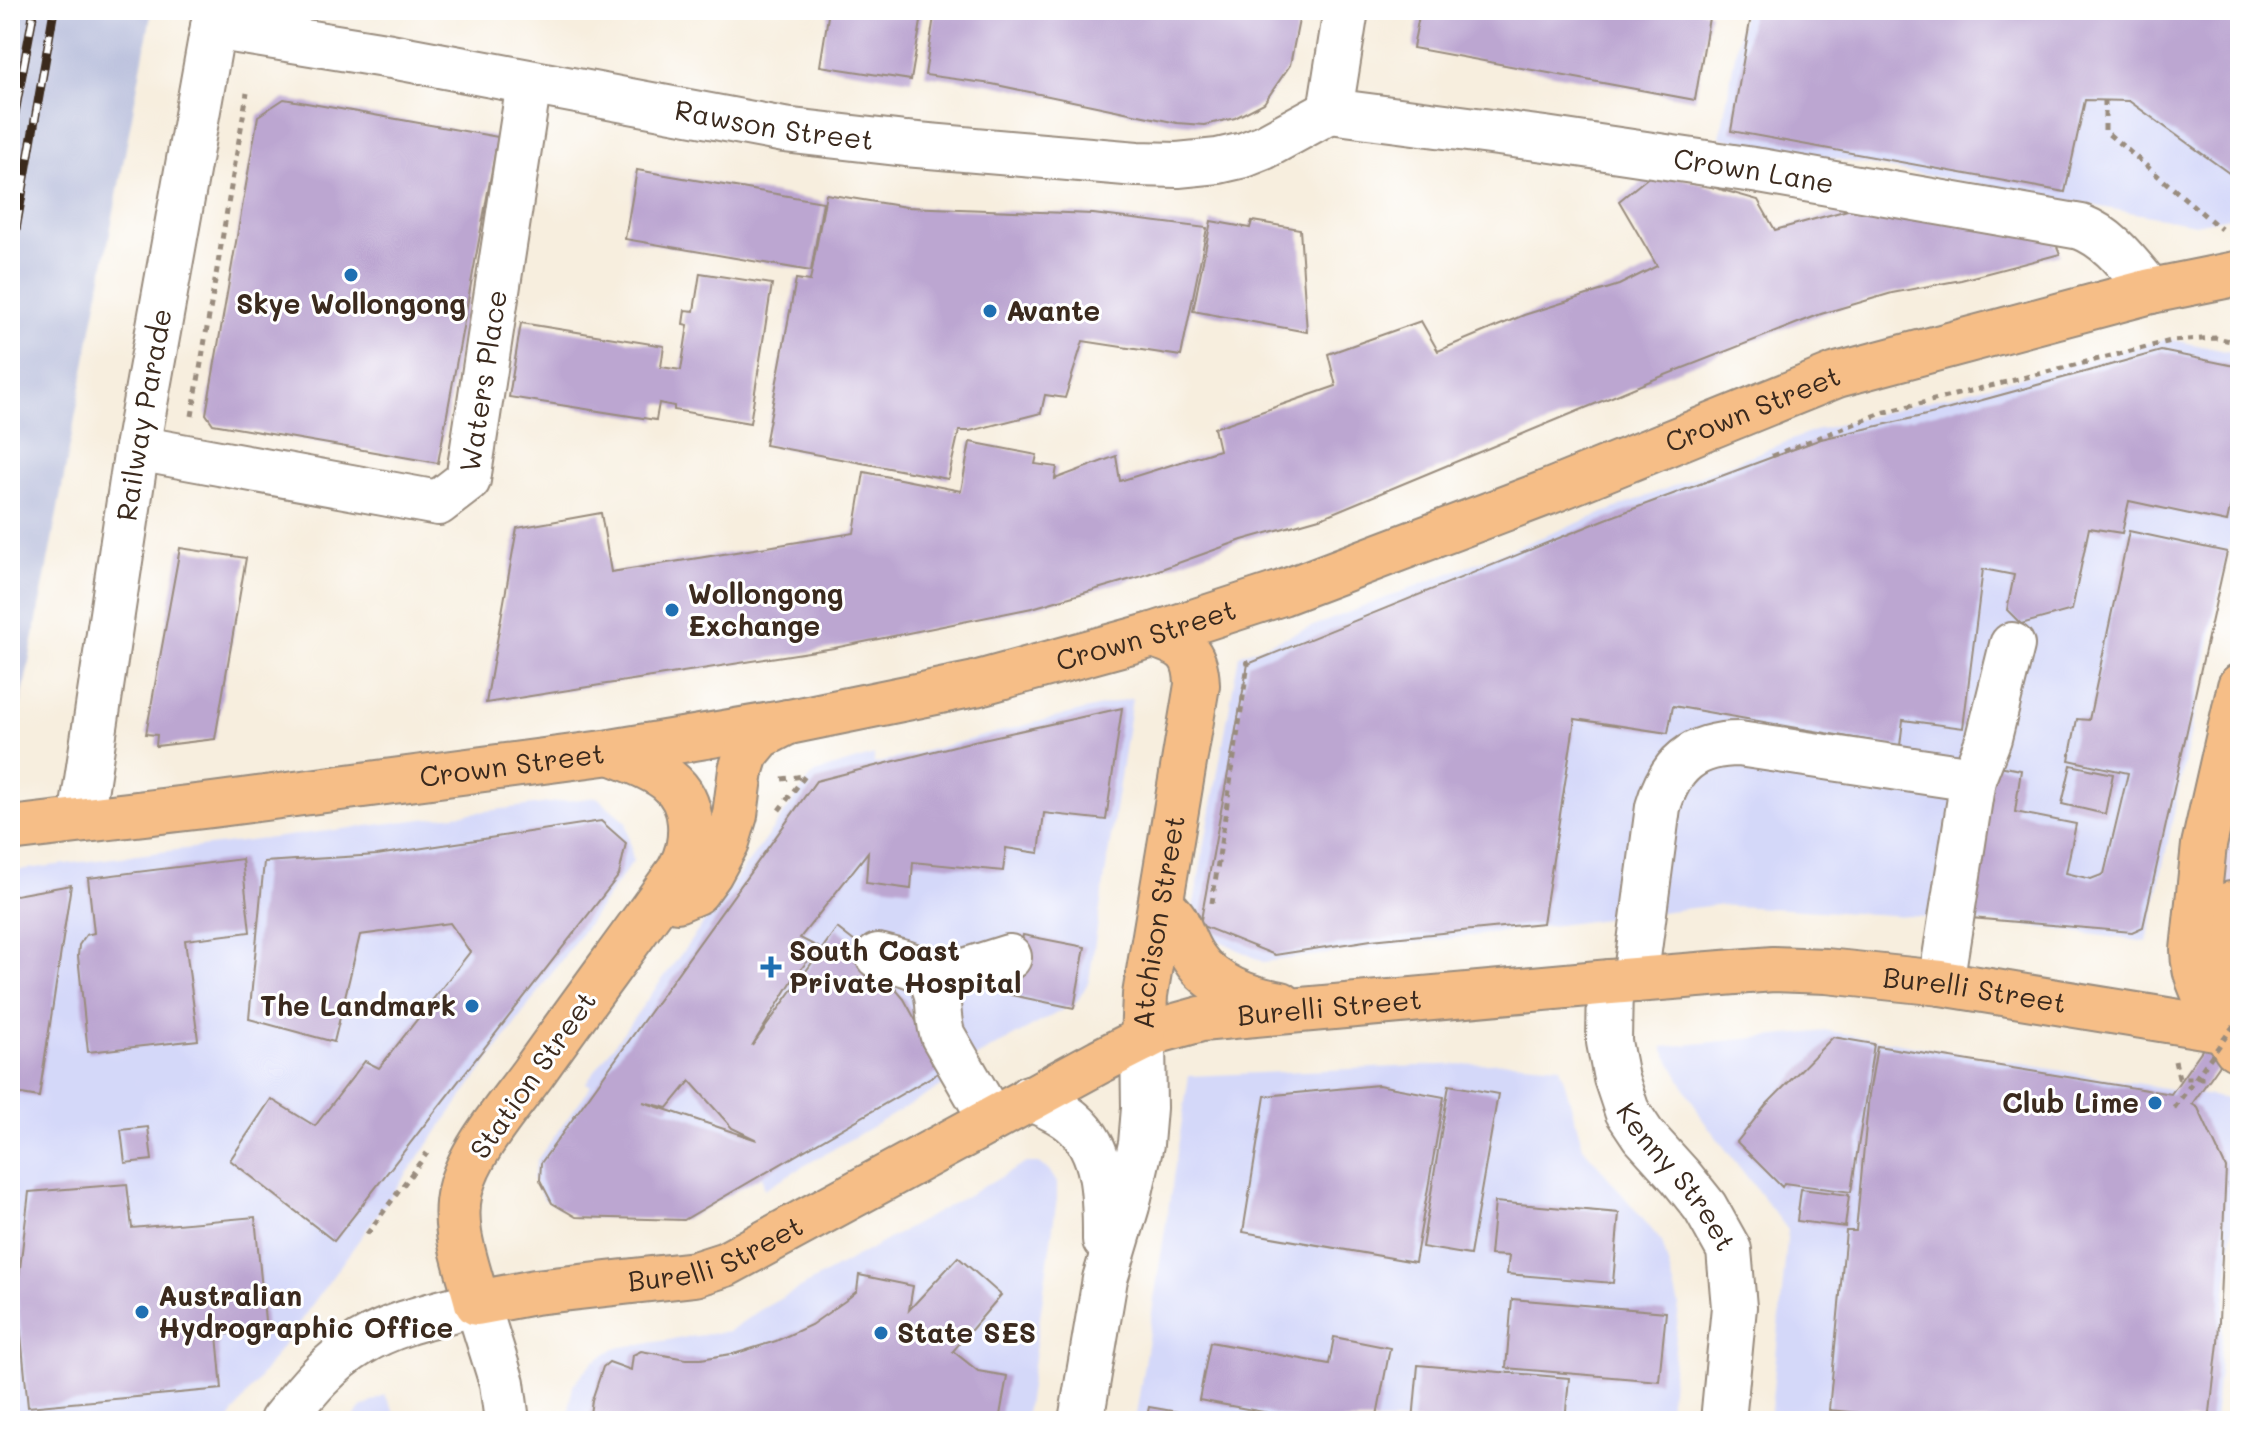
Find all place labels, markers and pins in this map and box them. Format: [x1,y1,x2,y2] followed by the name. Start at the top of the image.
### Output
[342,266,360,284] marker: Skye Wollongong
[236,285,466,322] place label: Skye Wollongong
[1006,292,1100,328] place label: Avante
[981,302,999,320] marker: Avante
[688,575,844,643] place label: Wollongong Exchange
[663,601,681,619] marker: Wollongong Exchange
[789,932,1022,1000] place label: South Coast Private Hospital
[760,956,782,978] marker: South Coast Private Hospital
[260,987,456,1023] place label: The Landmark
[463,997,481,1015] marker: The Landmark
[2002,1084,2139,1120] place label: Club Lime
[2146,1094,2164,1112] marker: Club Lime
[158,1277,453,1346] place label: Australian Hydrographic Office
[133,1303,151,1321] marker: Australian Hydrographic Office
[897,1314,1036,1350] place label: State SES
[872,1324,890,1342] marker: State SES

